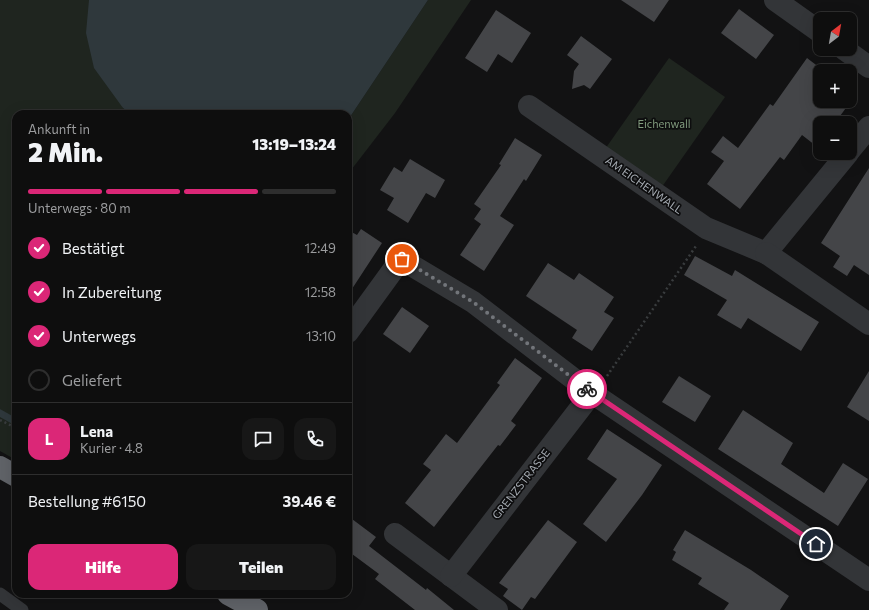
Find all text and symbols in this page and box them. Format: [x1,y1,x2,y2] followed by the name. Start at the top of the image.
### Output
[813,12,857,56] north arrow
[813,12,857,160] map controls
[813,64,857,108] button: +
[813,116,857,160] button: −
[637,117,691,130] park label: Eichenwall
[28,121,90,137] text: Ankunft in
[252,135,336,153] text: 13:19–13:24
[28,136,103,167] text: 2 Min.
[603,153,685,216] street label: AM EICHENWALL
[28,200,130,216] text: Unterwegs · 80 m
[28,237,50,259] icon: check
[62,239,125,257] text: Bestätigt
[304,240,336,256] text: 12:49
[385,242,419,276] pin
[391,248,413,270] icon: bag
[28,281,50,303] icon: check
[62,283,162,301] text: In Zubereitung
[305,284,336,300] text: 12:58
[28,325,50,347] icon: check
[62,327,136,345] text: Unterwegs
[306,328,336,344] text: 13:10
[567,369,607,409] courier
[62,371,122,389] text: Geliefert
[576,378,598,400] icon: bike
[242,418,284,460] button: chat
[294,418,336,460] button: phone
[80,422,113,440] text: Lena
[45,430,53,448] text: L
[80,440,143,456] text: Kurier · 4.8
[489,446,552,521] street label: GRENZSTRASSE
[28,492,146,510] text: Bestellung #6150
[282,492,336,510] text: 39.46 €
[799,527,833,561] pin
[805,533,827,555] icon: home
[28,544,178,590] button: Hilfe
[186,544,336,590] button: Teilen

